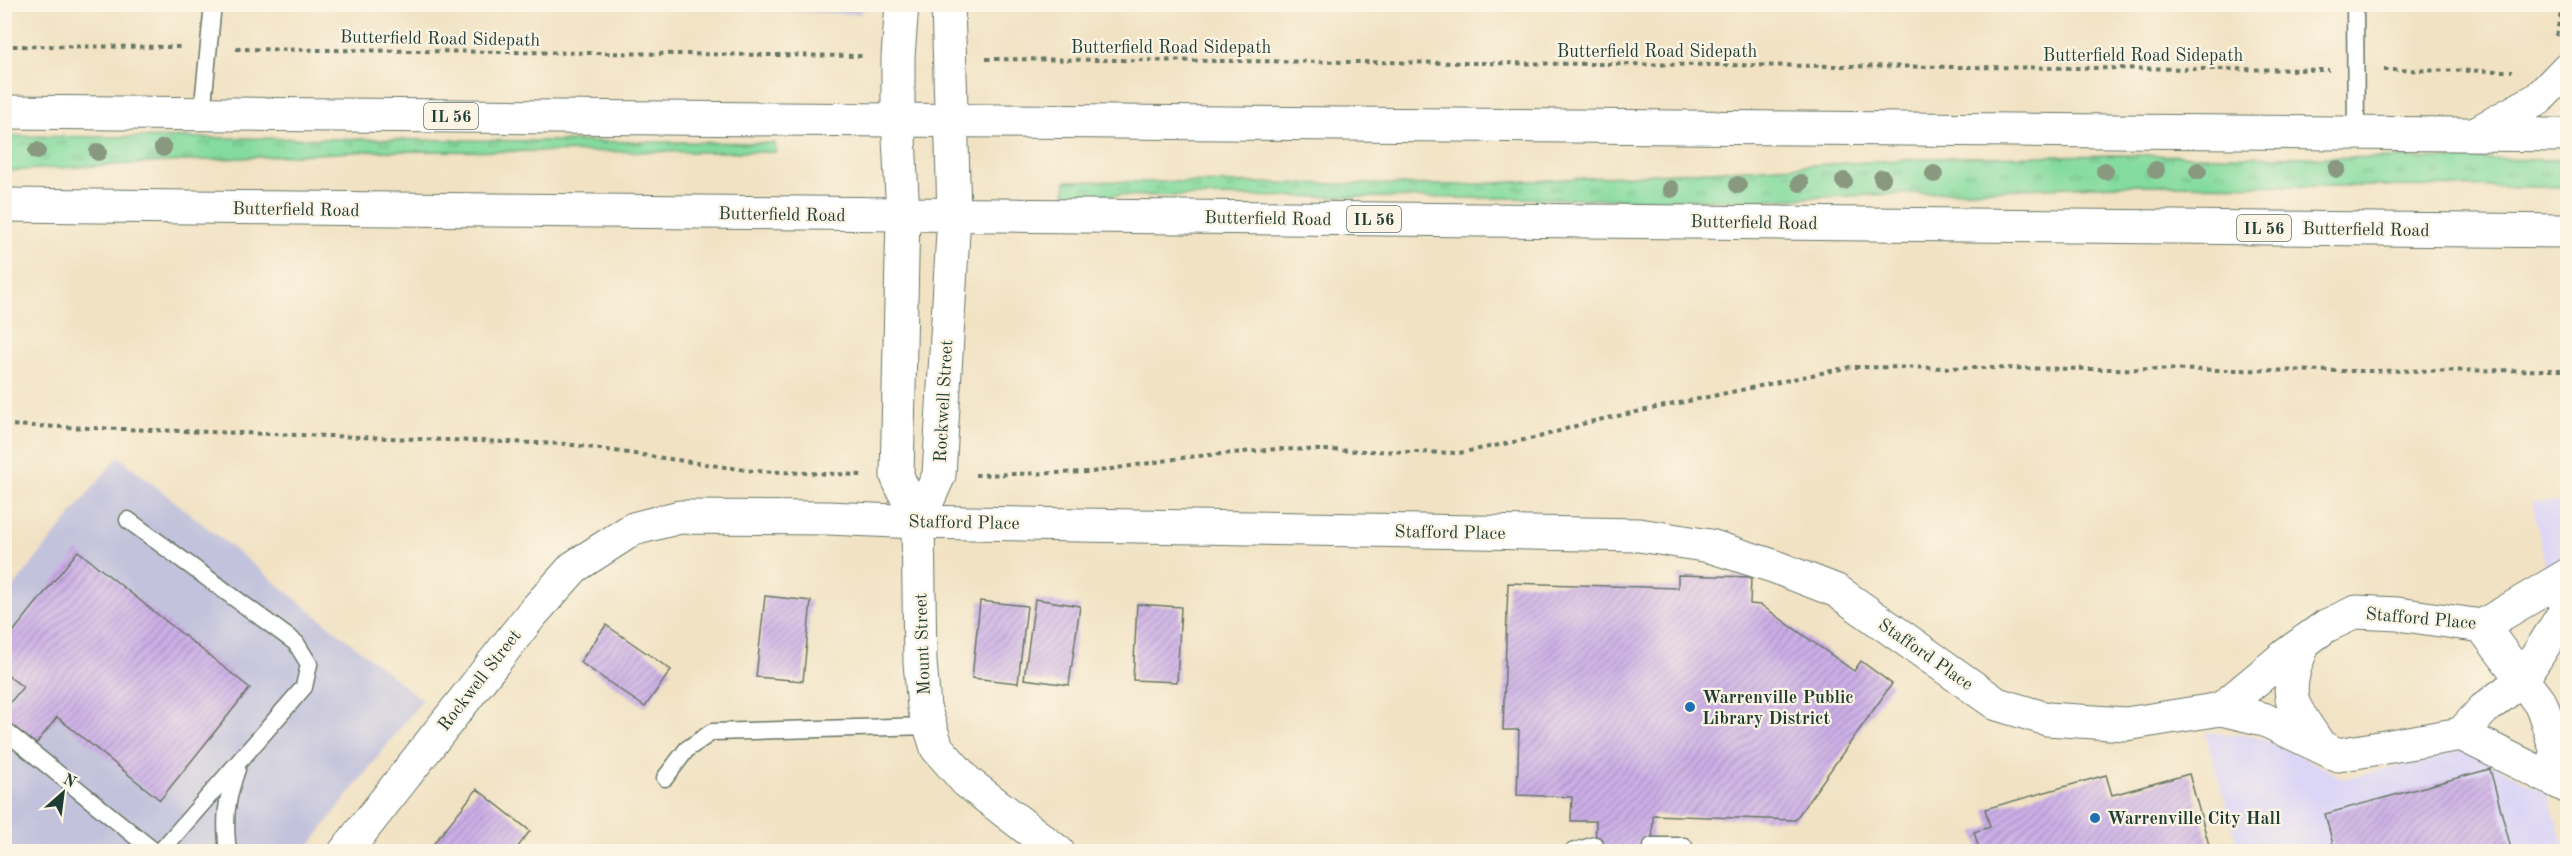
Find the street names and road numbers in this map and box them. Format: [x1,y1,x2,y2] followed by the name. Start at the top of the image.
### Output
[340,28,541,50] street label: Butterfield Road Sidepath
[1071,39,1271,57] street label: Butterfield Road Sidepath
[1557,43,1757,61] street label: Butterfield Road Sidepath
[2043,47,2243,65] street label: Butterfield Road Sidepath
[424,103,478,129] road number: IL 56
[232,200,360,220] street label: Butterfield Road
[718,205,846,225] street label: Butterfield Road
[1347,206,1401,232] road number: IL 56
[1204,209,1332,229] street label: Butterfield Road
[1690,213,1818,233] street label: Butterfield Road
[2237,215,2291,241] road number: IL 56
[2302,220,2430,240] street label: Butterfield Road
[932,339,956,463] street label: Rockwell Street
[908,513,1020,533] street label: Stafford Place
[1394,523,1506,543] street label: Stafford Place
[912,592,934,695] street label: Mount Street
[2365,605,2477,633] street label: Stafford Place
[1875,616,1976,694] street label: Stafford Place
[435,627,525,735] street label: Rockwell Street

